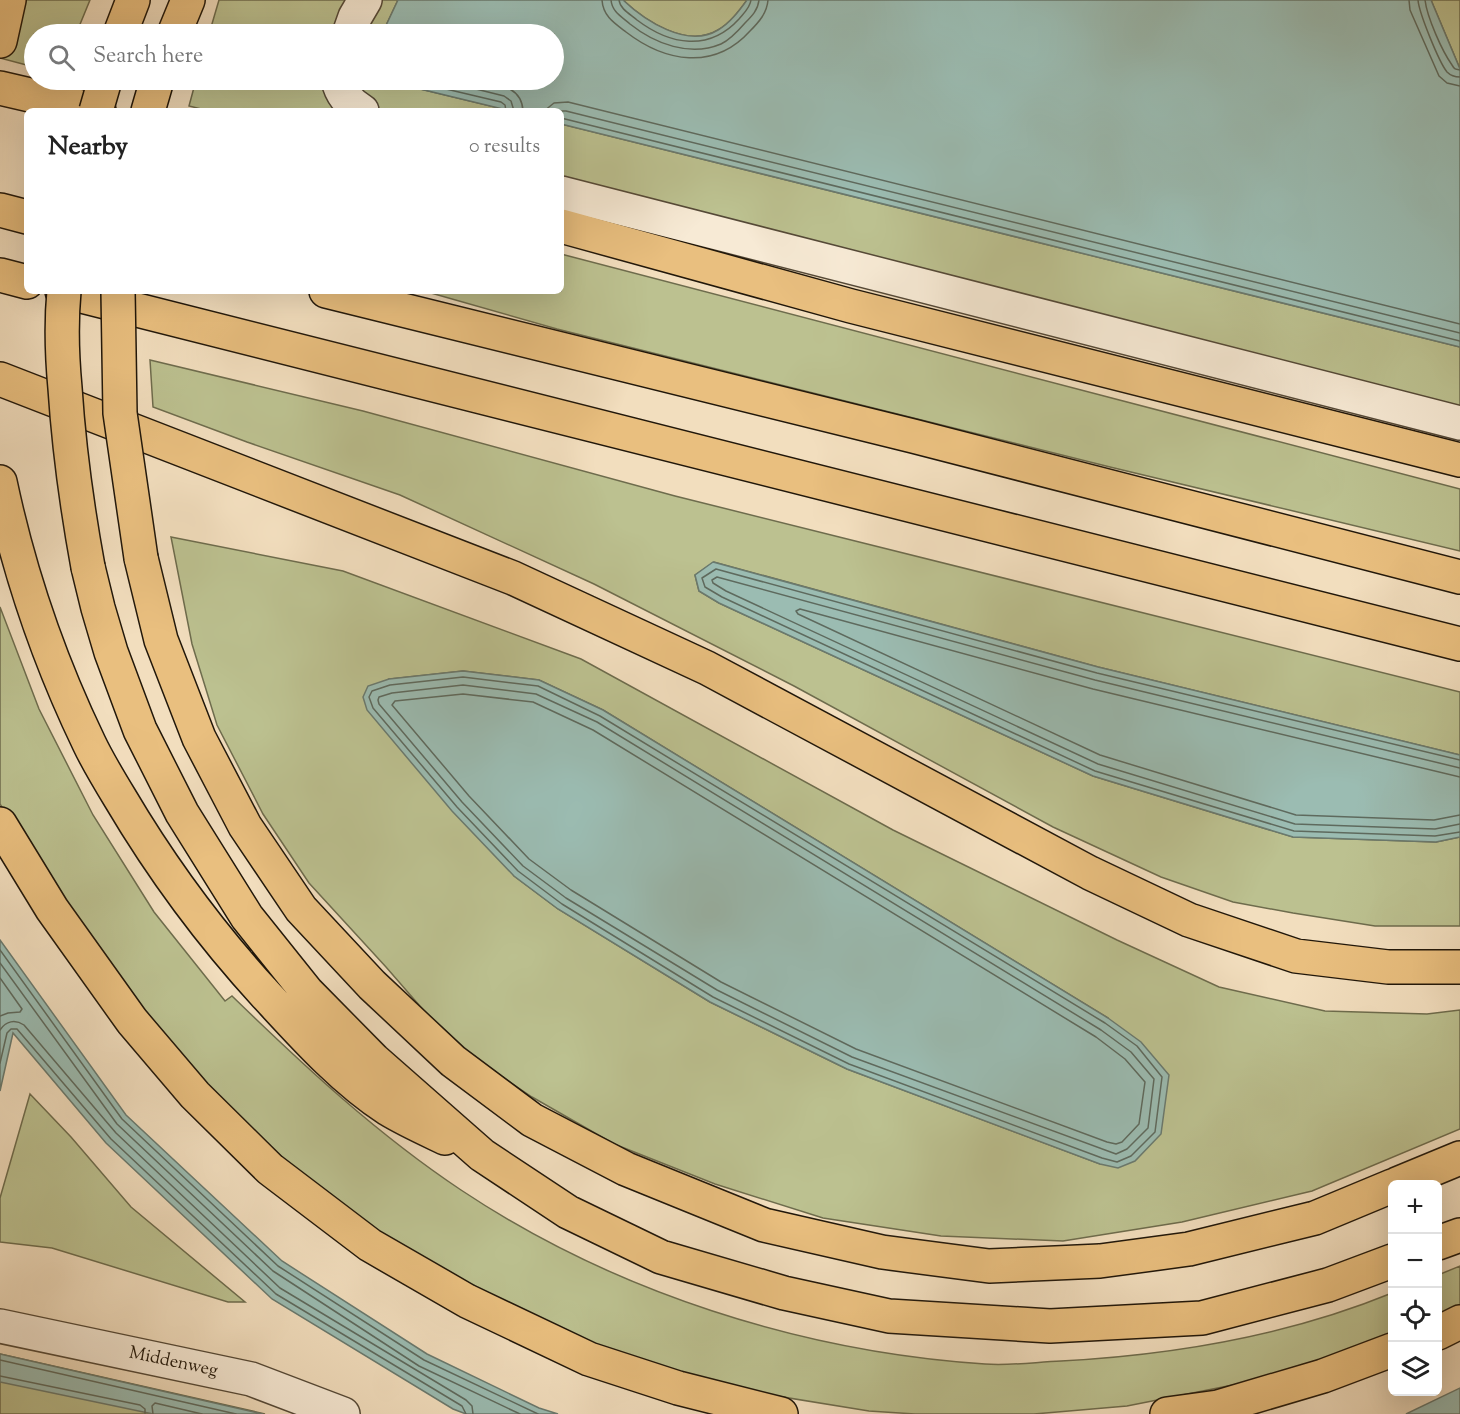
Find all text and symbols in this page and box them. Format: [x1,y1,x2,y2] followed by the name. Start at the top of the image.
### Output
[24,24,564,90] search box
[45,41,78,74] icon: search
[93,41,203,73] text: Search here
[48,129,128,166] text: Nearby
[469,133,540,162] text: 0 results
[1388,1180,1442,1396] map controls
[1388,1180,1442,1234] button: +
[1388,1234,1442,1288] button: −
[1388,1288,1442,1342] button: locate
[126,1341,220,1385] street label: Middenweg
[1388,1342,1442,1396] button: layers

